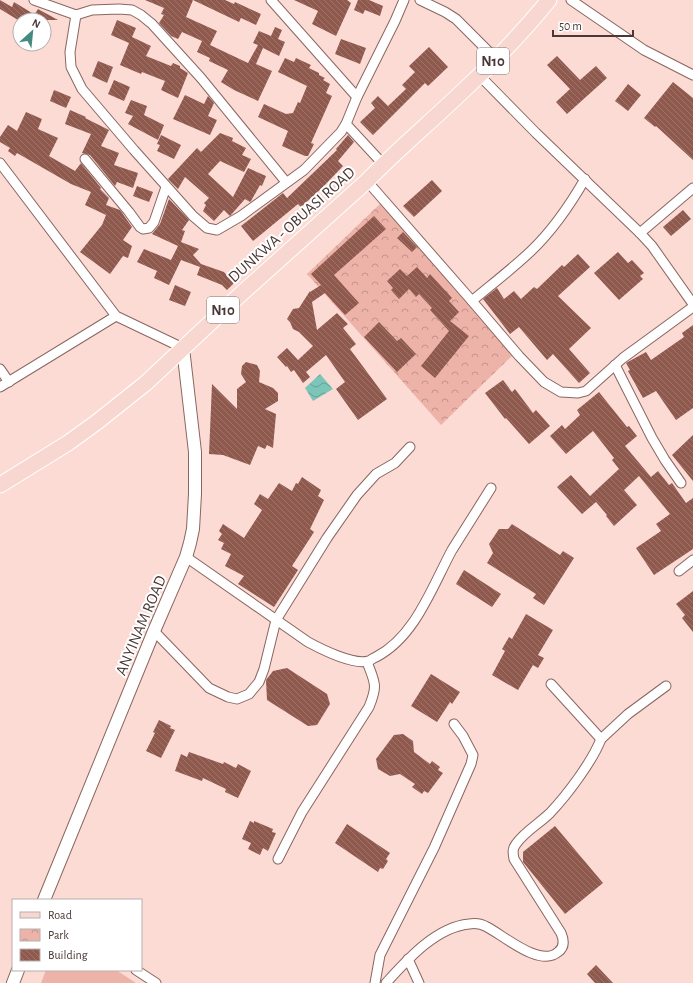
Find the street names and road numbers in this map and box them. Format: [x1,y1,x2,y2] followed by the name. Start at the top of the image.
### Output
[477,48,509,74] road number: N10
[225,164,358,286] street label: DUNKWA - OBUASI ROAD
[207,297,239,323] road number: N10
[113,573,169,678] street label: ANYINAM ROAD

